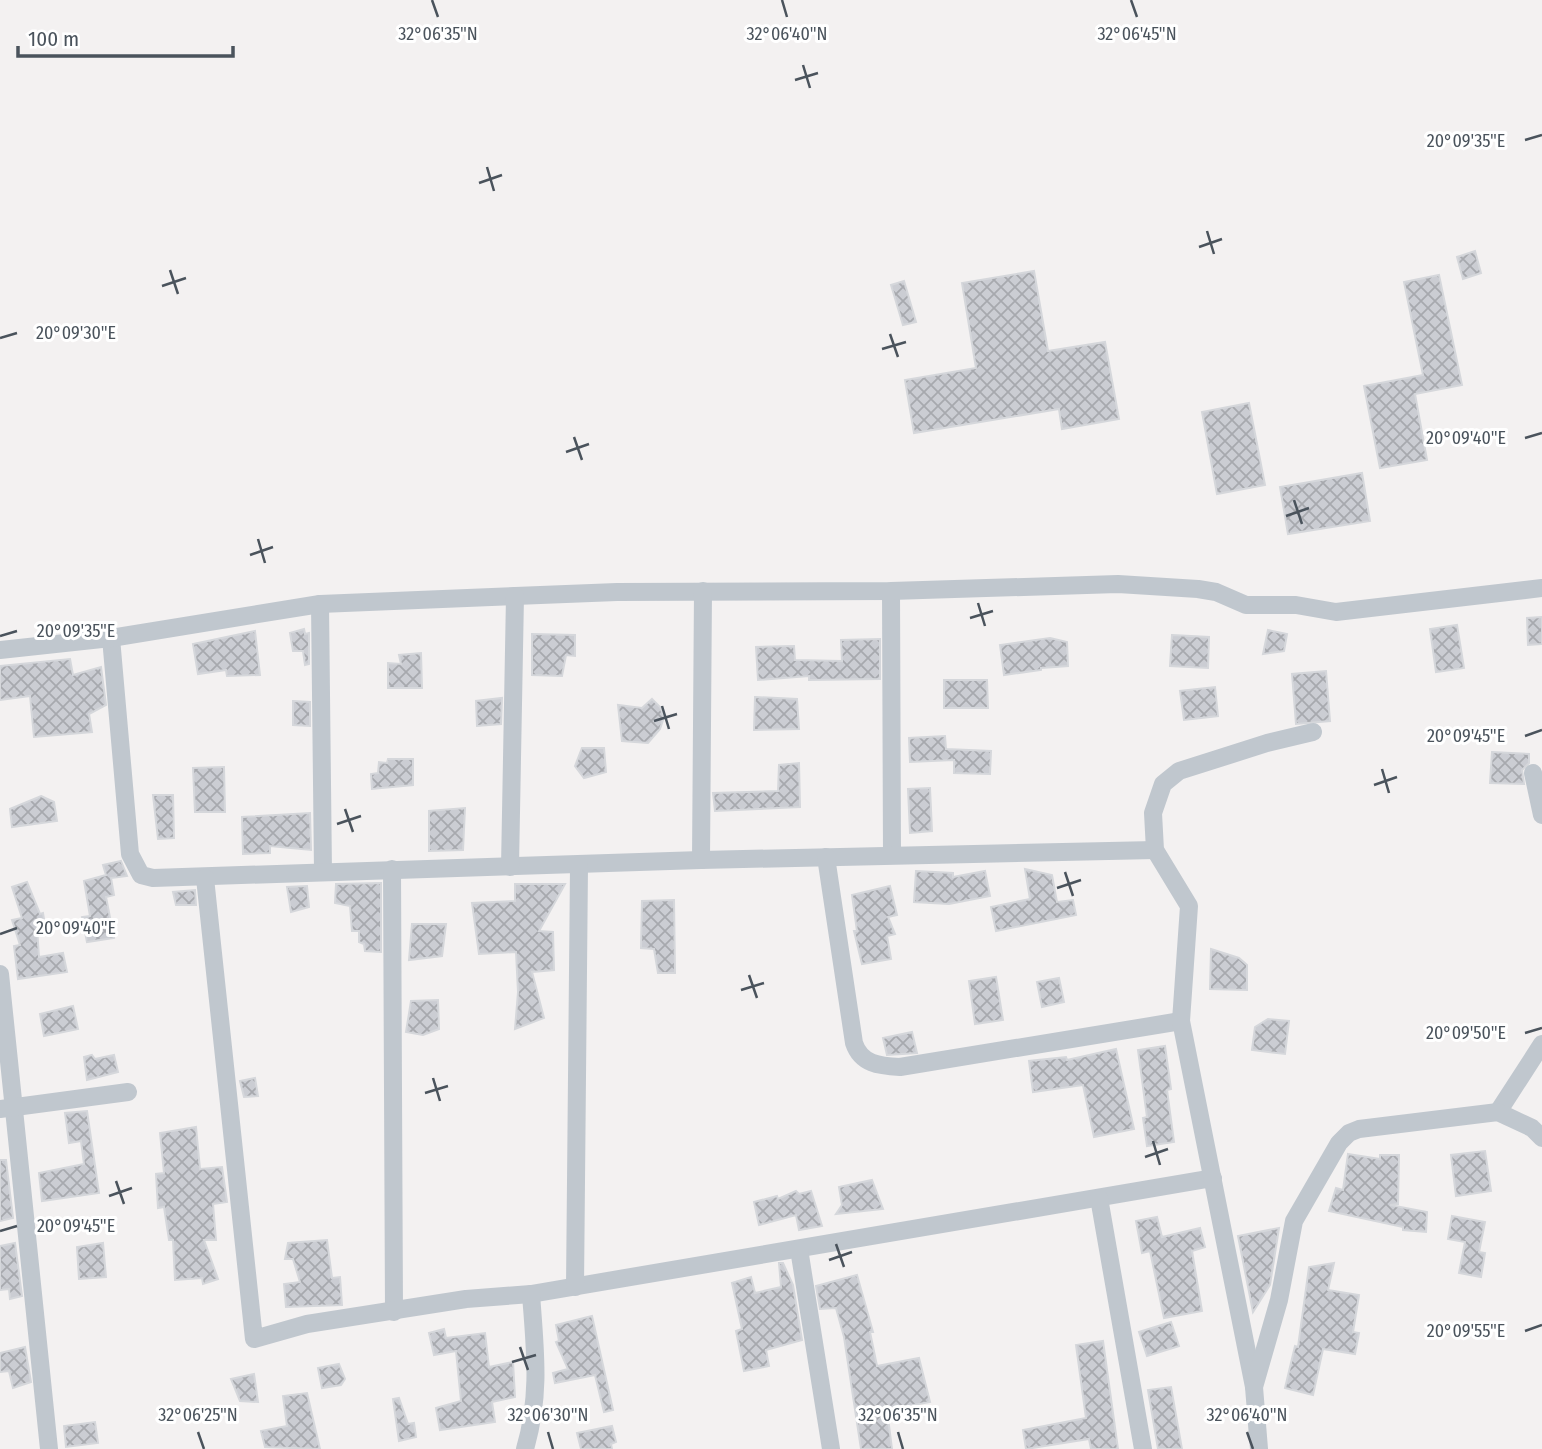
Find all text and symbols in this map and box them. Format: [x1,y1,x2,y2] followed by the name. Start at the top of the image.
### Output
[18,14,233,58] scale bar
[398,23,478,45] text: 32°06'35"N
[747,23,827,45] text: 32°06'40"N
[1097,23,1177,45] text: 32°06'45"N
[28,26,79,52] text: 100 m
[1427,130,1505,152] text: 20°09'35"E
[36,322,116,344] text: 20°09'30"E
[1426,427,1506,449] text: 20°09'40"E
[37,620,115,642] text: 20°09'35"E
[1427,725,1505,747] text: 20°09'45"E
[36,917,116,939] text: 20°09'40"E
[1426,1022,1506,1044] text: 20°09'50"E
[37,1215,115,1237] text: 20°09'45"E
[1427,1320,1505,1342] text: 20°09'55"E
[158,1404,238,1426] text: 32°06'25"N
[508,1404,588,1426] text: 32°06'30"N
[858,1404,938,1426] text: 32°06'35"N
[1207,1404,1287,1426] text: 32°06'40"N

